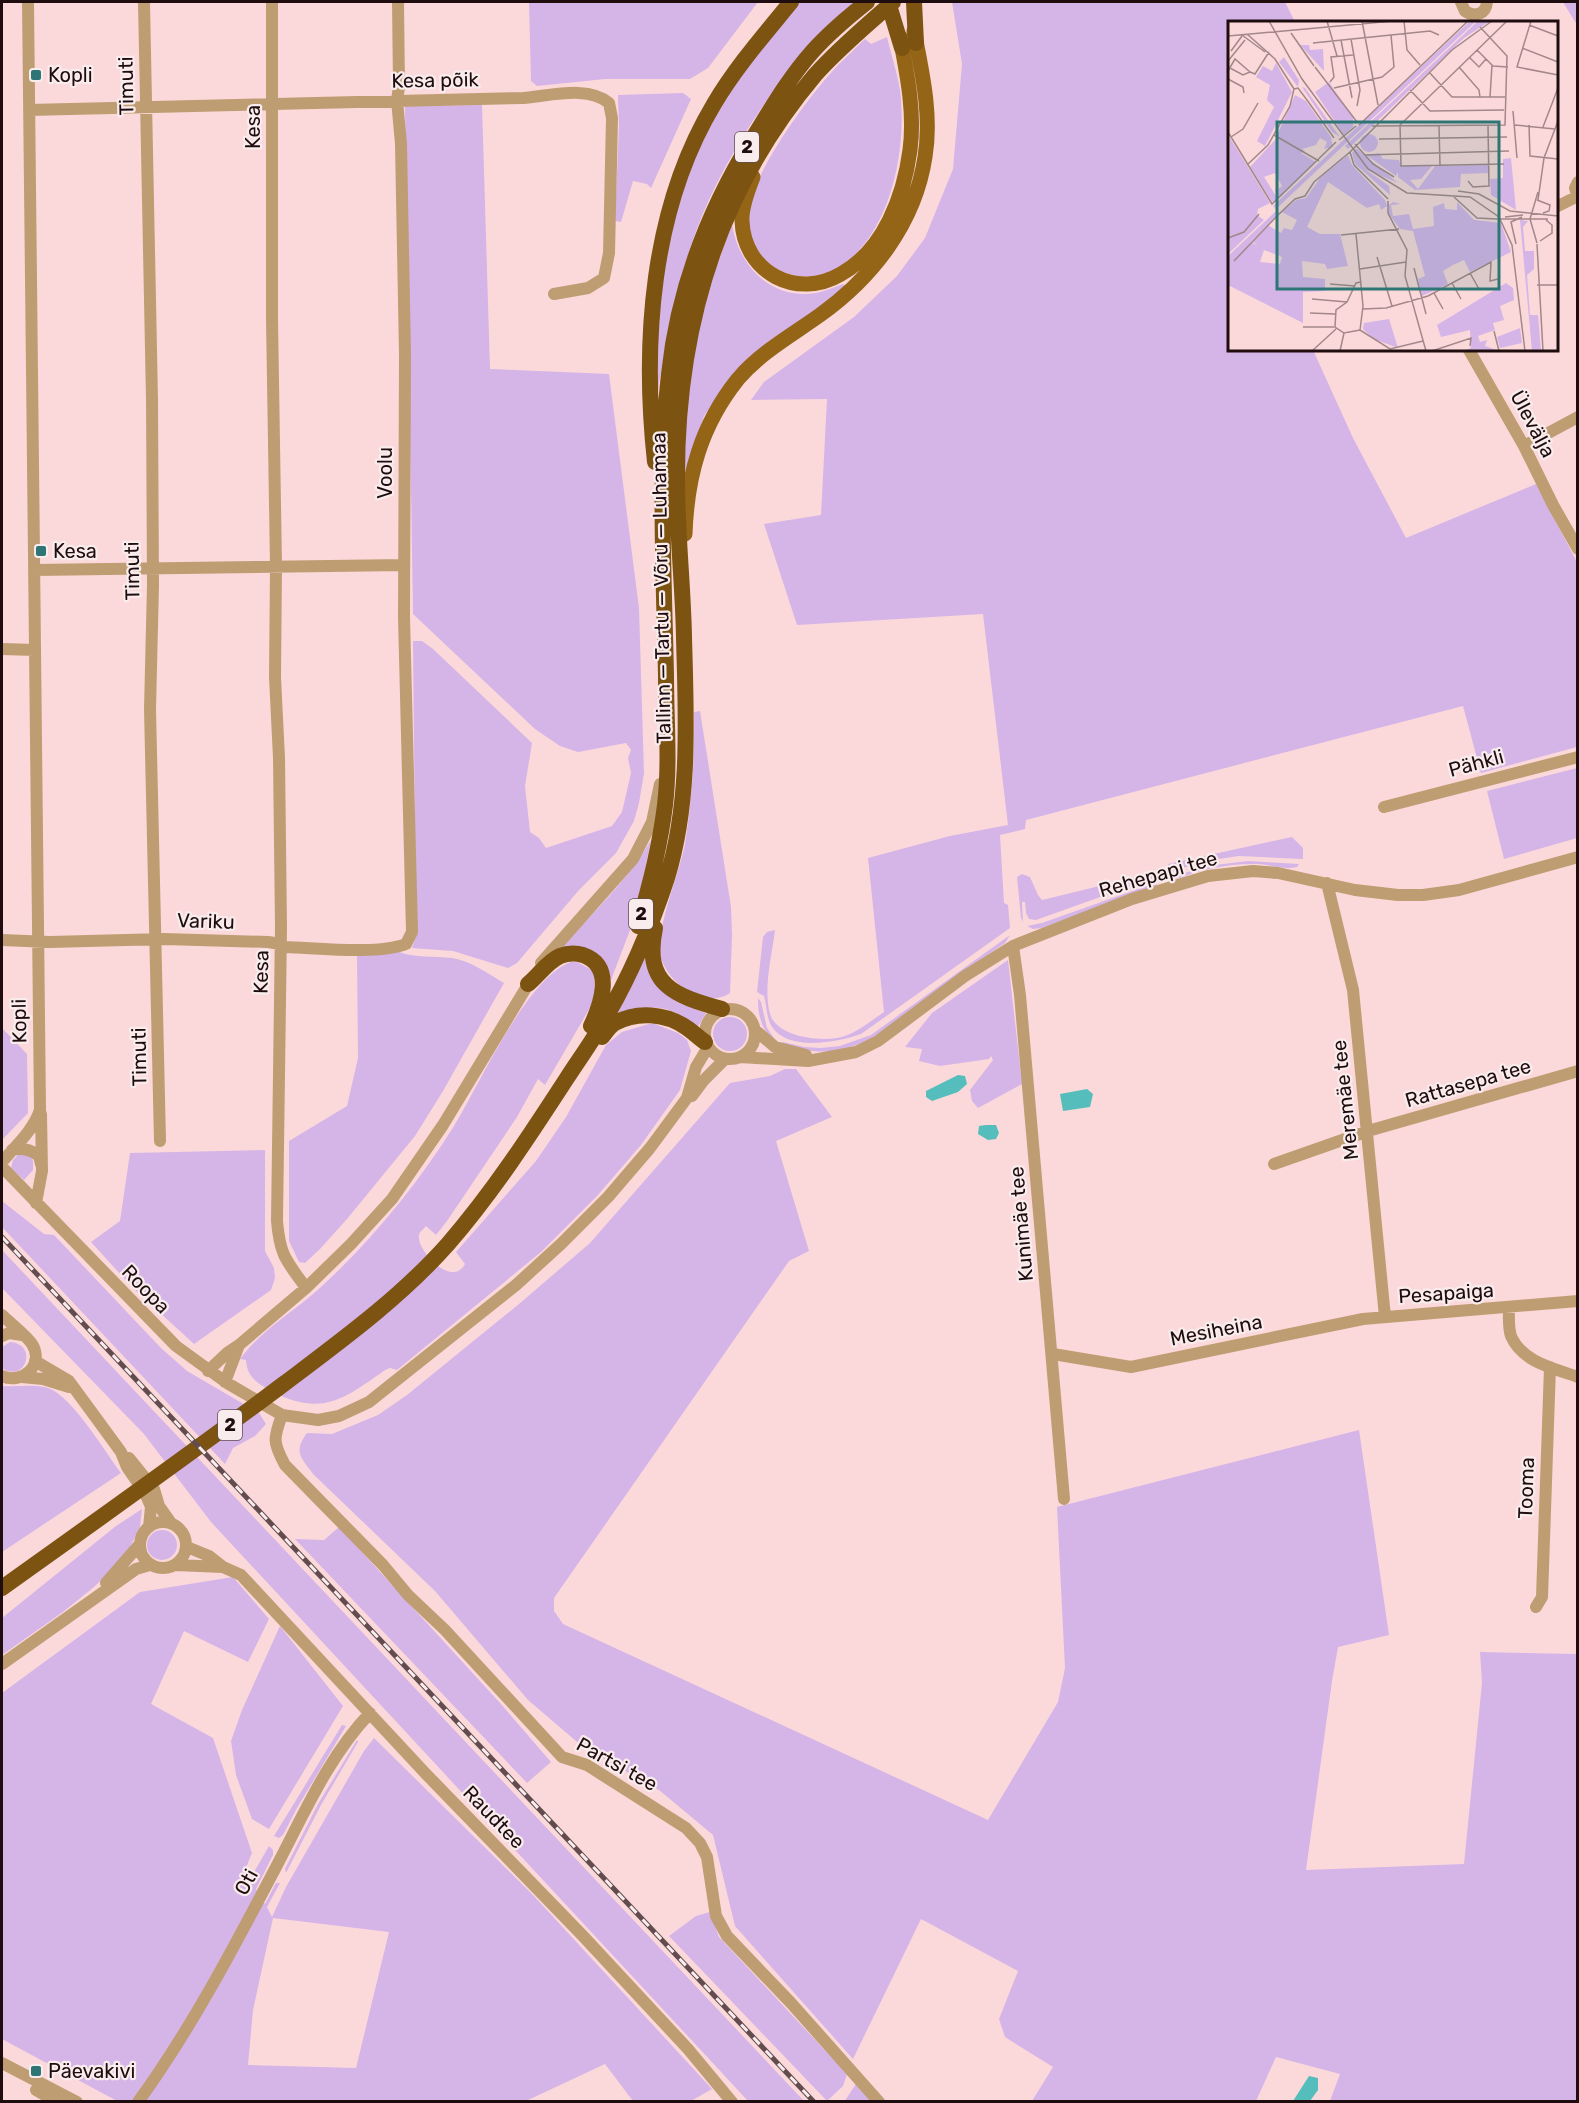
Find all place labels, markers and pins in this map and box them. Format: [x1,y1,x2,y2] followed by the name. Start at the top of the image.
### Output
[48,63,93,87] place label: Kopli
[29,68,43,82] marker: Kopli
[53,539,97,563] place label: Kesa
[34,544,48,558] marker: Kesa
[48,2059,135,2083] place label: Päevakivi
[29,2064,43,2078] marker: Päevakivi

